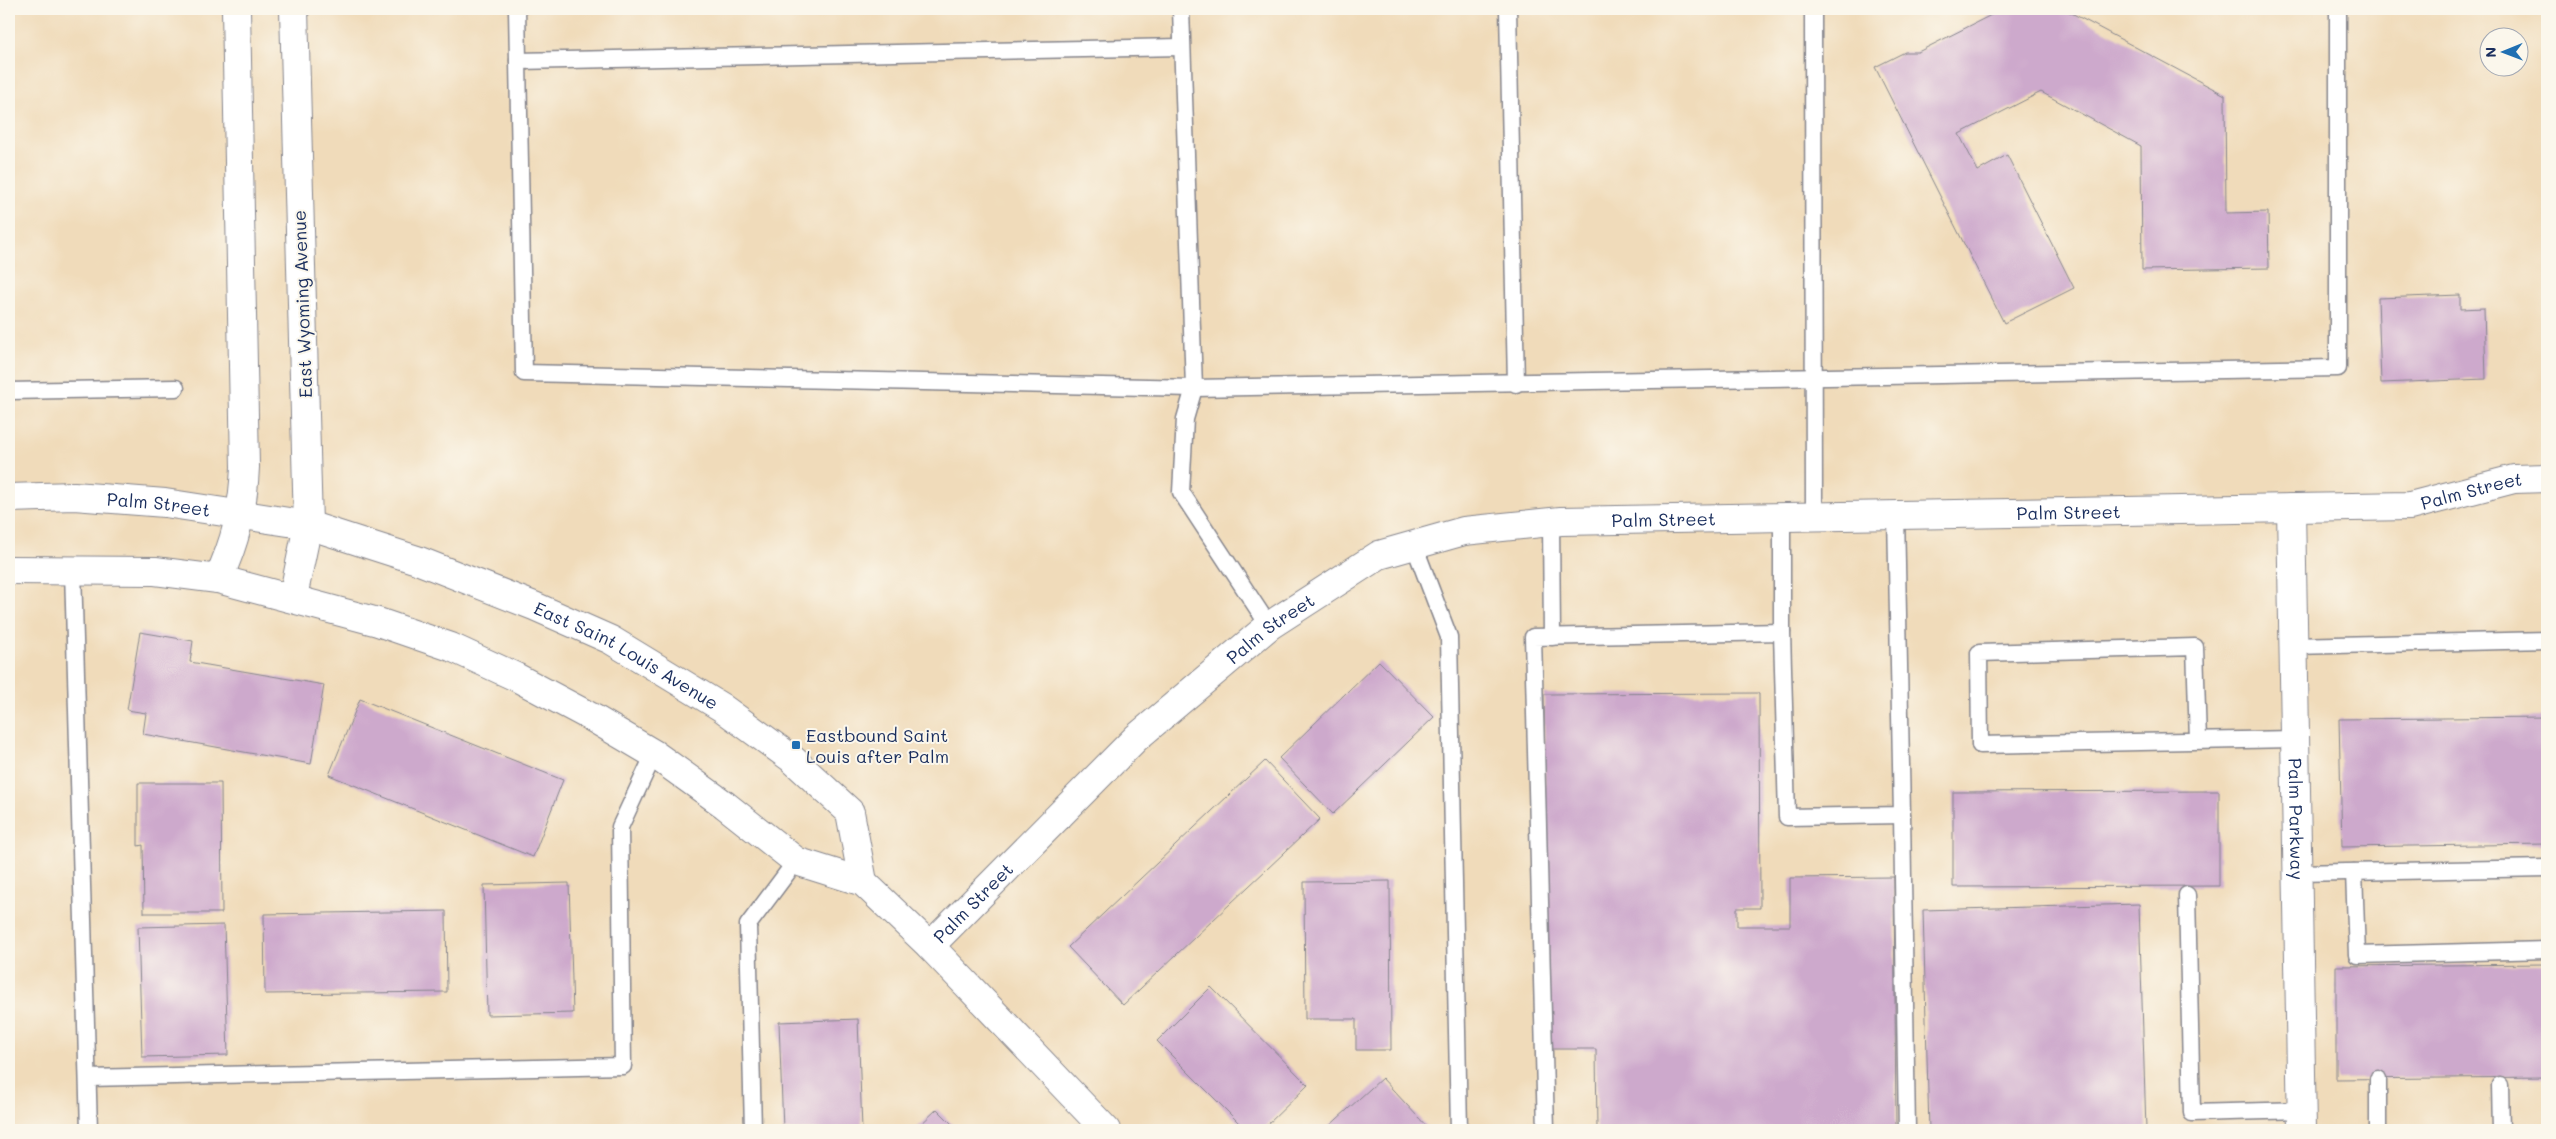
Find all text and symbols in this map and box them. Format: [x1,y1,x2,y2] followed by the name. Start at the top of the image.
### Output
[2478,28,2528,78] north arrow
[2481,47,2500,58] text: N
[287,210,317,398] street label: East Wyoming Avenue
[2418,467,2523,515] street label: Palm Street
[106,487,212,522] street label: Palm Street
[2016,499,2121,525] street label: Palm Street
[1611,506,1716,532] street label: Palm Street
[1221,588,1319,669] street label: Palm Street
[530,596,723,715] street label: East Saint Louis Avenue
[806,723,949,768] place label: Eastbound Saint Louis after Palm
[790,739,802,751] marker: Eastbound Saint Louis after Palm
[2283,758,2310,880] street label: Palm Parkway
[928,857,1018,948] street label: Palm Street

